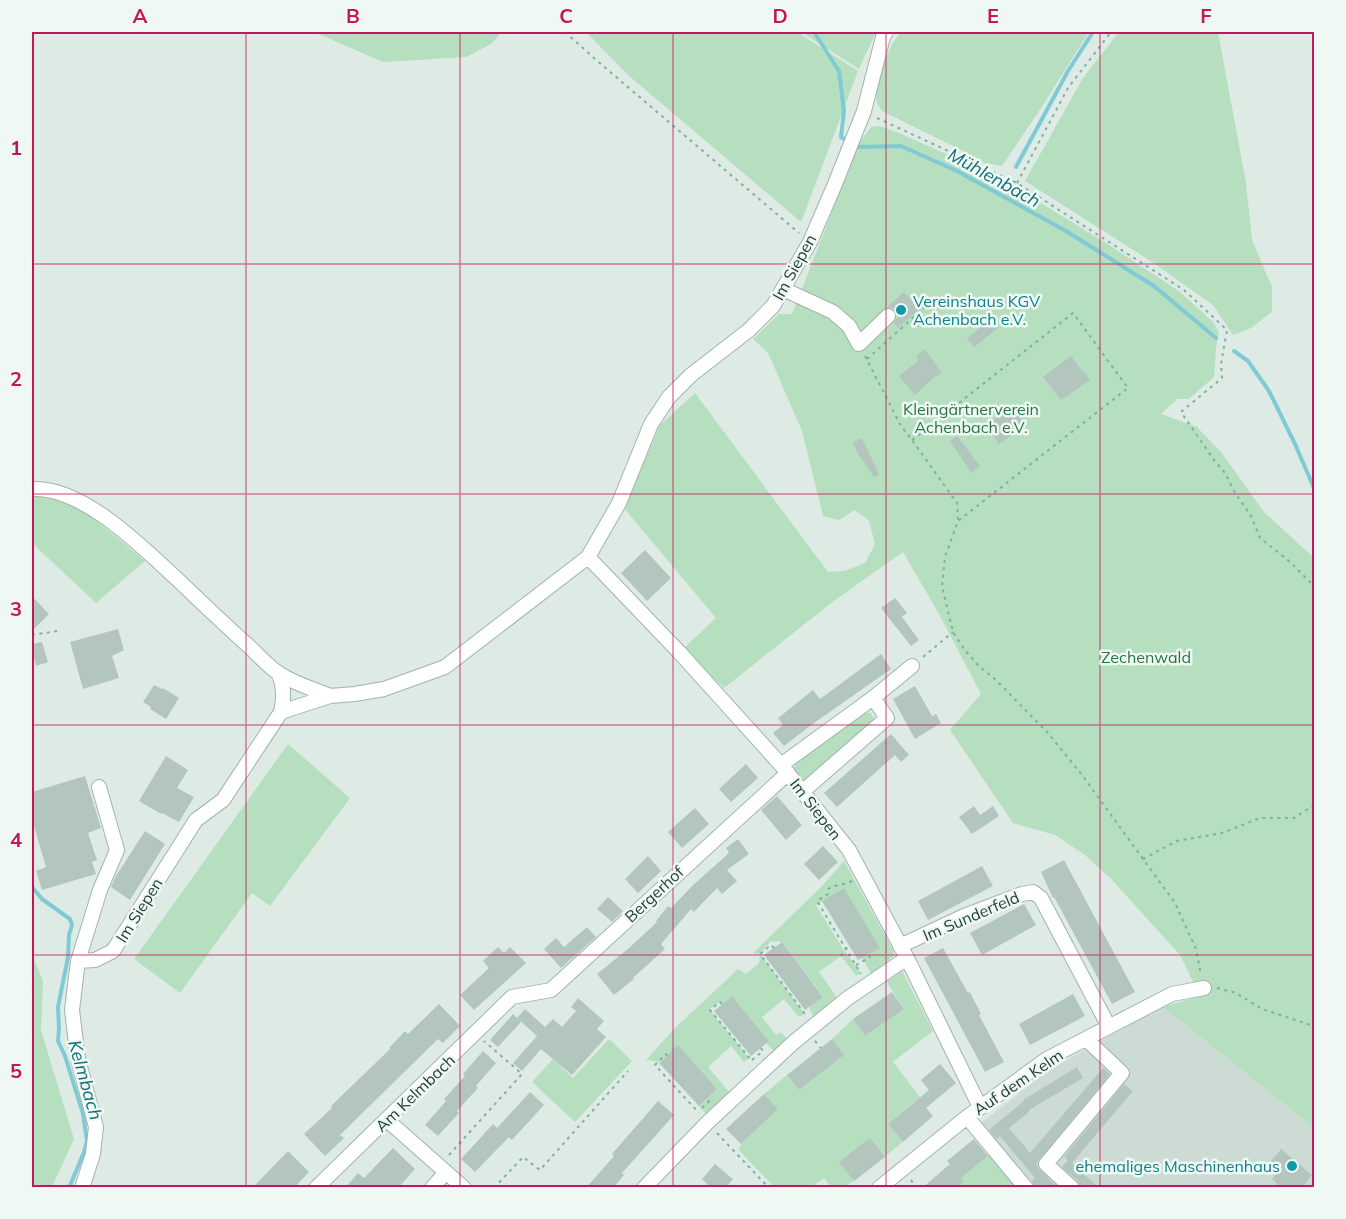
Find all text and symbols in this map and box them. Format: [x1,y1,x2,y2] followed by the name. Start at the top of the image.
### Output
[133,3,148,28] text: A
[346,3,360,28] text: B
[559,3,573,28] text: C
[772,3,788,28] text: D
[987,3,999,28] text: E
[1200,3,1212,28] text: F
[10,135,22,160] text: 1
[944,143,1044,212] water label: Mühlenbach
[768,230,820,304] street label: Im Siepen
[913,291,1041,329] place label: Vereinshaus KGV Achenbach e.V.
[894,303,908,317] marker: Vereinshaus KGV Achenbach e.V.
[10,366,22,391] text: 2
[903,399,1039,437] park label: Kleingärtnerverein Achenbach e.V.
[10,596,22,621] text: 3
[1101,647,1191,667] park label: Zechenwald
[786,774,846,844] street label: Im Siepen
[10,827,22,852] text: 4
[620,861,688,926] street label: Bergerhof
[111,874,167,946] street label: Im Siepen
[920,887,1022,945] street label: Im Sunderfeld
[63,1037,108,1123] water label: Kelmbach
[969,1045,1067,1119] street label: Auf dem Kelm
[371,1050,459,1136] street label: Am Kelmbach
[10,1058,22,1083] text: 5
[1076,1156,1280,1176] place label: ehemaliges Maschinenhaus
[1285,1159,1299,1173] marker: ehemaliges Maschinenhaus

